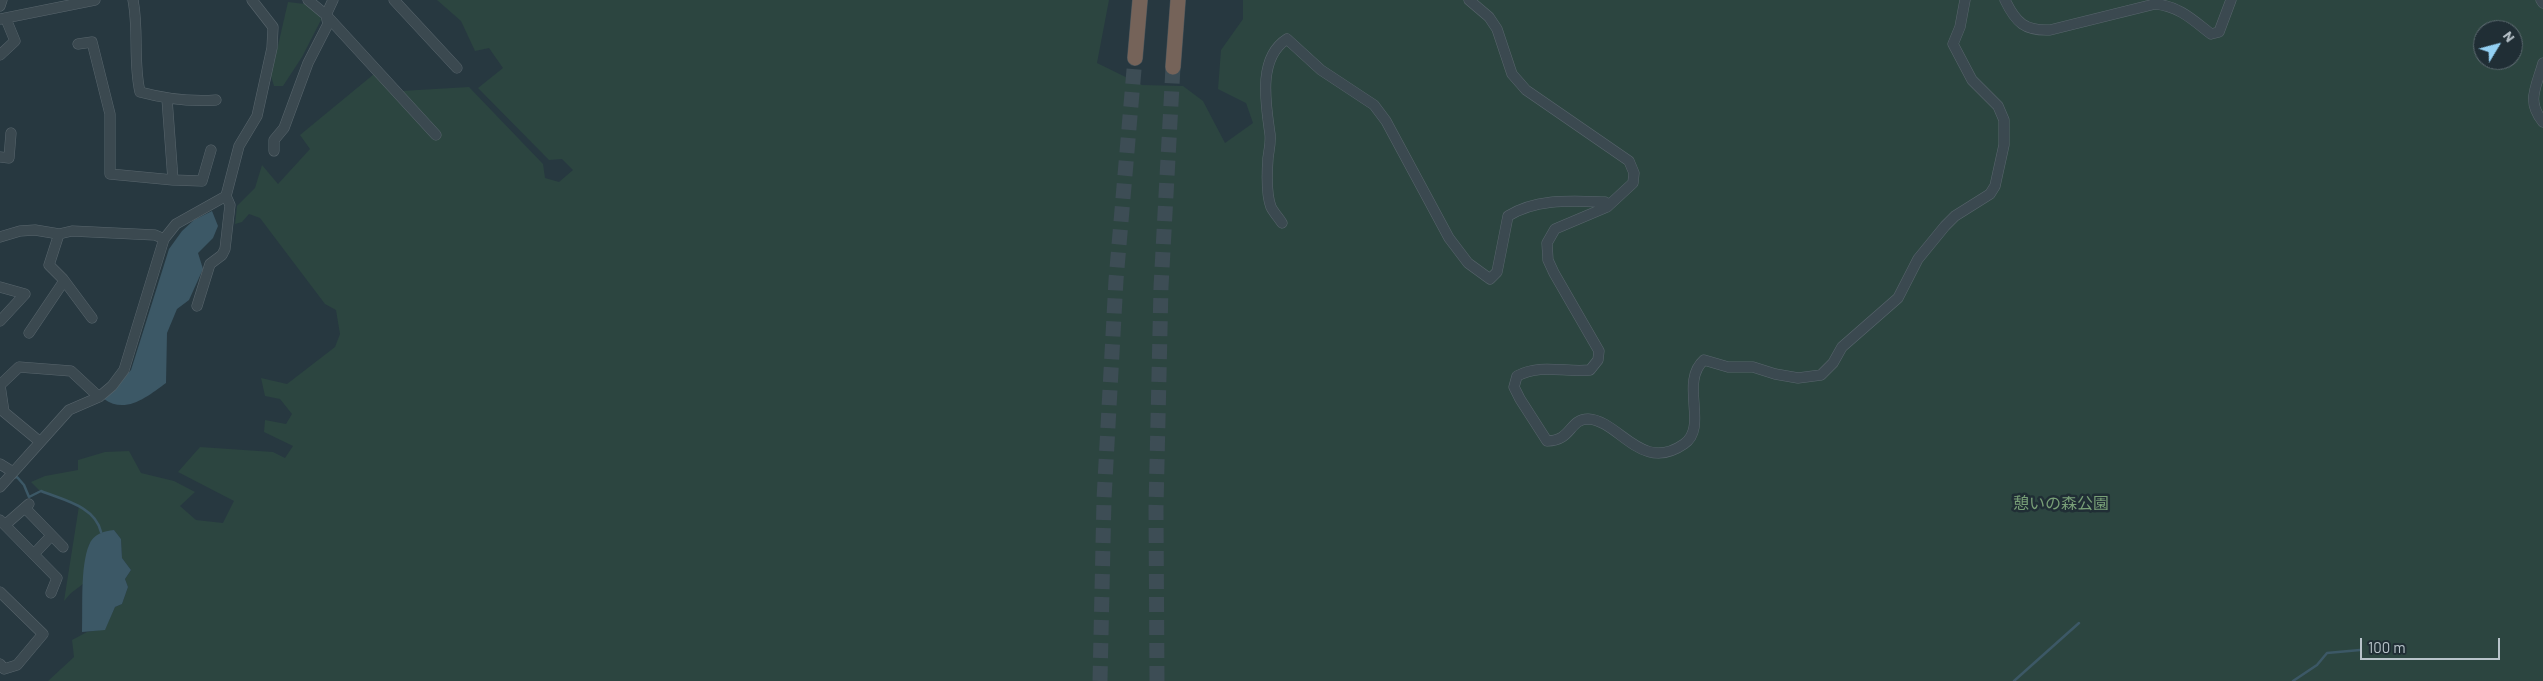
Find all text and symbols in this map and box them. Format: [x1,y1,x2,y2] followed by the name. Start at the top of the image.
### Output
[2473,20,2523,70] north arrow
[2500,27,2519,45] text: N
[2013,494,2109,514] park label: 憩いの森公園
[2363,628,2503,660] scale bar
[2368,638,2406,656] text: 100 m

